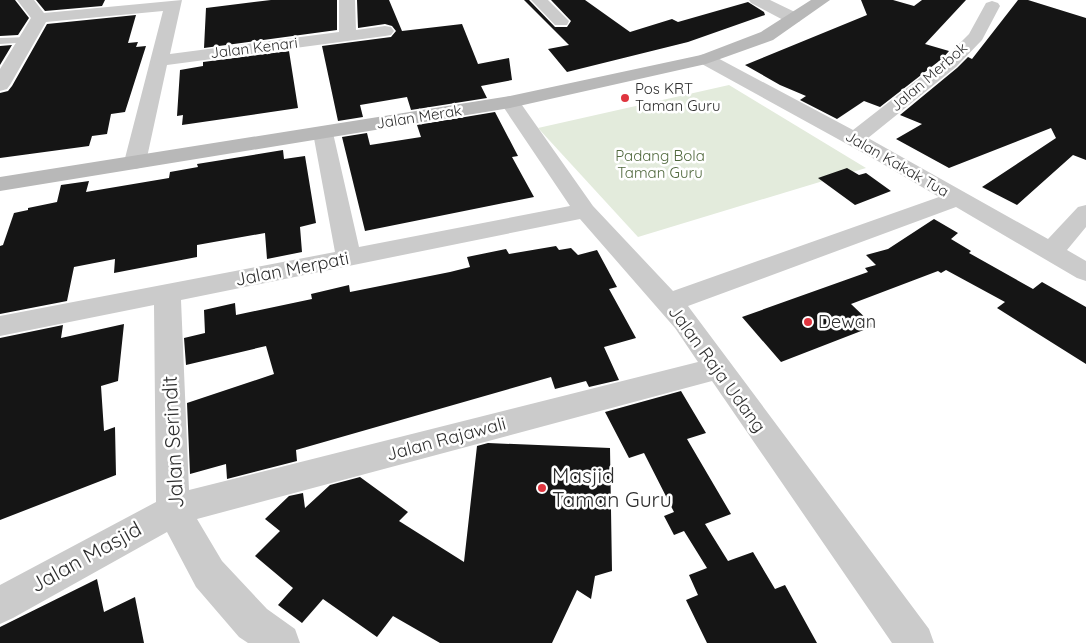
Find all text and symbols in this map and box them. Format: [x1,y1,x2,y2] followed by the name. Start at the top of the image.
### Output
[209,33,299,62] street label: Jalan Kenari
[886,38,971,115] street label: Jalan Merbok
[635,79,720,115] place label: Pos KRT Taman Guru
[619,92,631,104] marker: Pos KRT Taman Guru
[375,100,463,133] street label: Jalan Merak
[842,126,952,201] street label: Jalan Kakak Tua
[615,146,705,182] park label: Padang Bola Taman Guru
[233,246,351,291] street label: Jalan Merpati
[664,301,771,437] street label: Jalan Raja Udang
[818,310,876,333] place label: Dewan
[802,316,814,328] marker: Dewan
[156,375,188,509] street label: Jalan Serindit
[384,412,508,466] street label: Jalan Rajawali
[552,462,672,512] place label: Masjid Taman Guru
[536,482,548,494] marker: Masjid Taman Guru
[25,515,146,597] street label: Jalan Masjid

